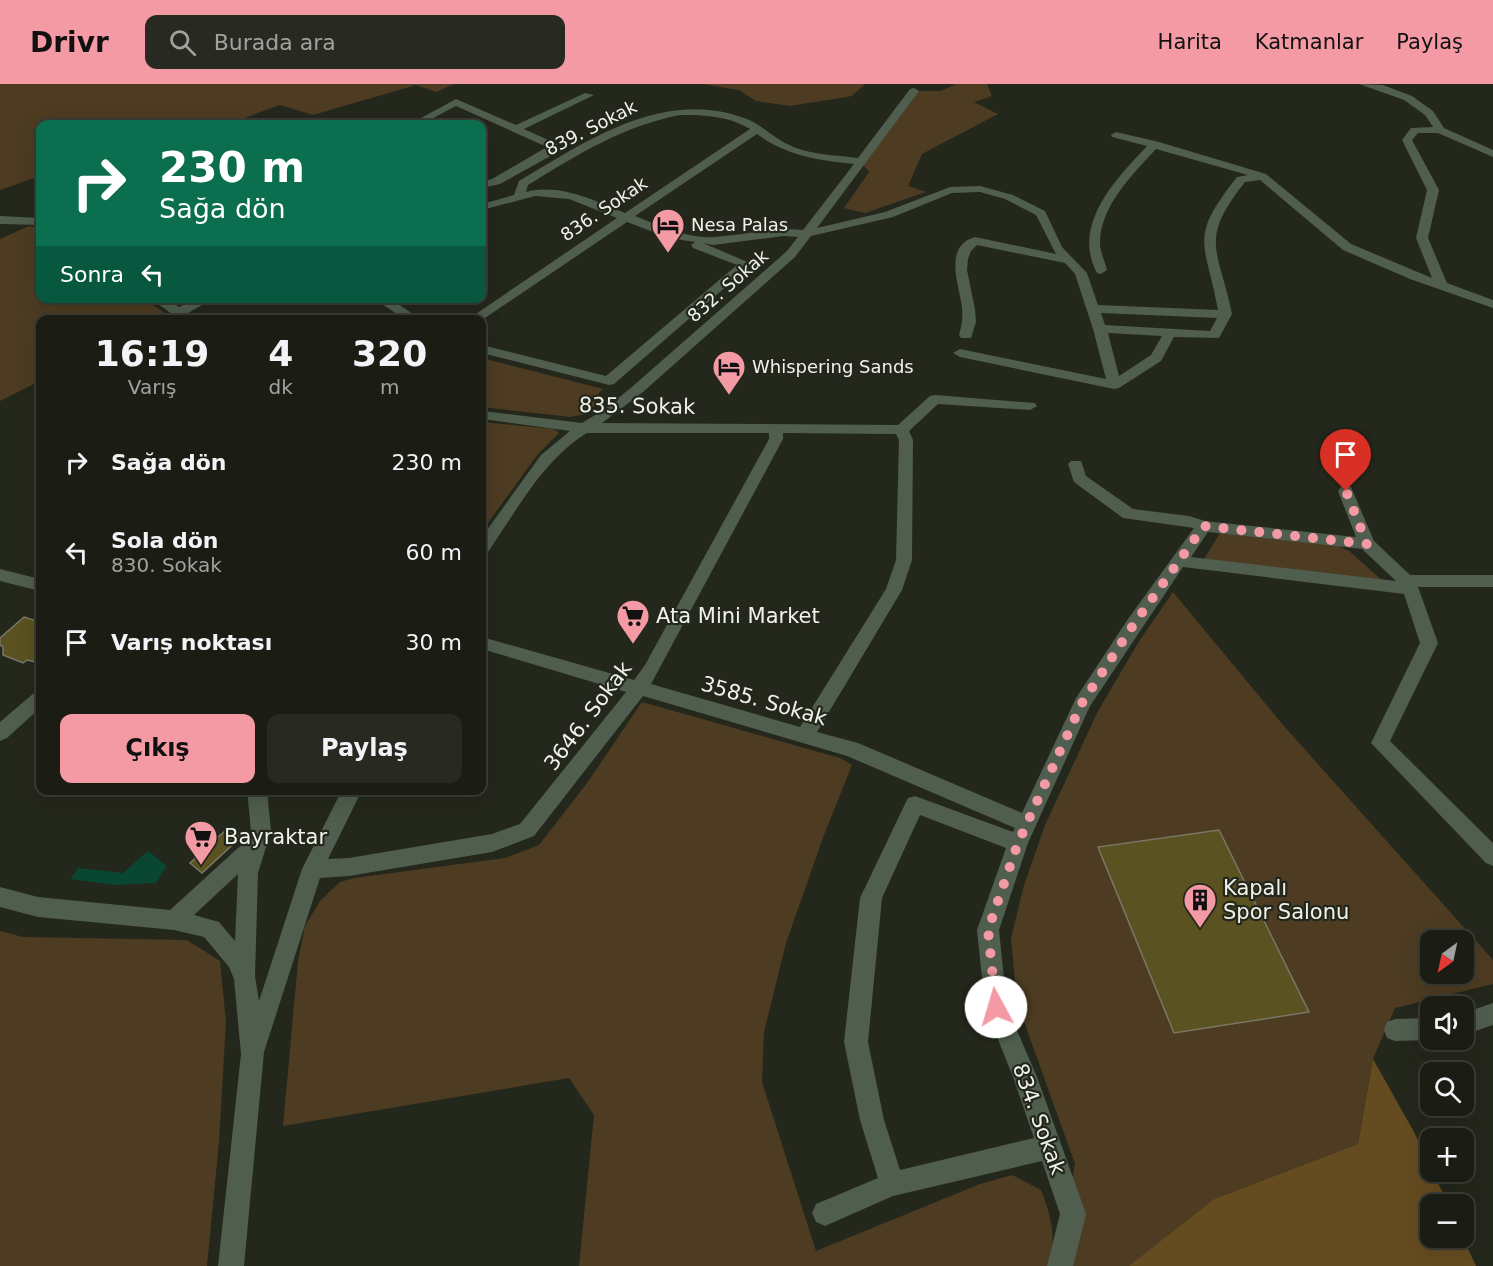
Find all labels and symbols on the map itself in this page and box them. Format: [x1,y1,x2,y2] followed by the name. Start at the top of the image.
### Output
[542,95,641,160] street label: 839. Sokak
[556,172,651,245] street label: 836. Sokak
[650,207,686,254] hotel icon: Nesa Palas
[691,214,788,235] place label: Nesa Palas
[683,245,773,326] street label: 832. Sokak
[711,349,747,396] hotel icon: Whispering Sands
[752,356,914,377] place label: Whispering Sands
[579,393,696,419] street label: 835. Sokak
[1320,429,1371,491] pin
[615,598,651,645] supermarket icon: Ata Mini Market
[656,604,820,628] place label: Ata Mini Market
[539,656,637,775] street label: 3646. Sokak
[698,672,830,731] street label: 3585. Sokak
[183,819,219,866] supermarket icon: Bayraktar
[224,825,327,849] place label: Bayraktar
[1223,876,1349,924] place label: Kapalı Spor Salonu
[1182,882,1218,929] building icon: Kapalı Spor Salonu
[1420,930,1474,984] north arrow
[964,975,1028,1039] position arrow
[1008,1060,1070,1179] street label: 834. Sokak

